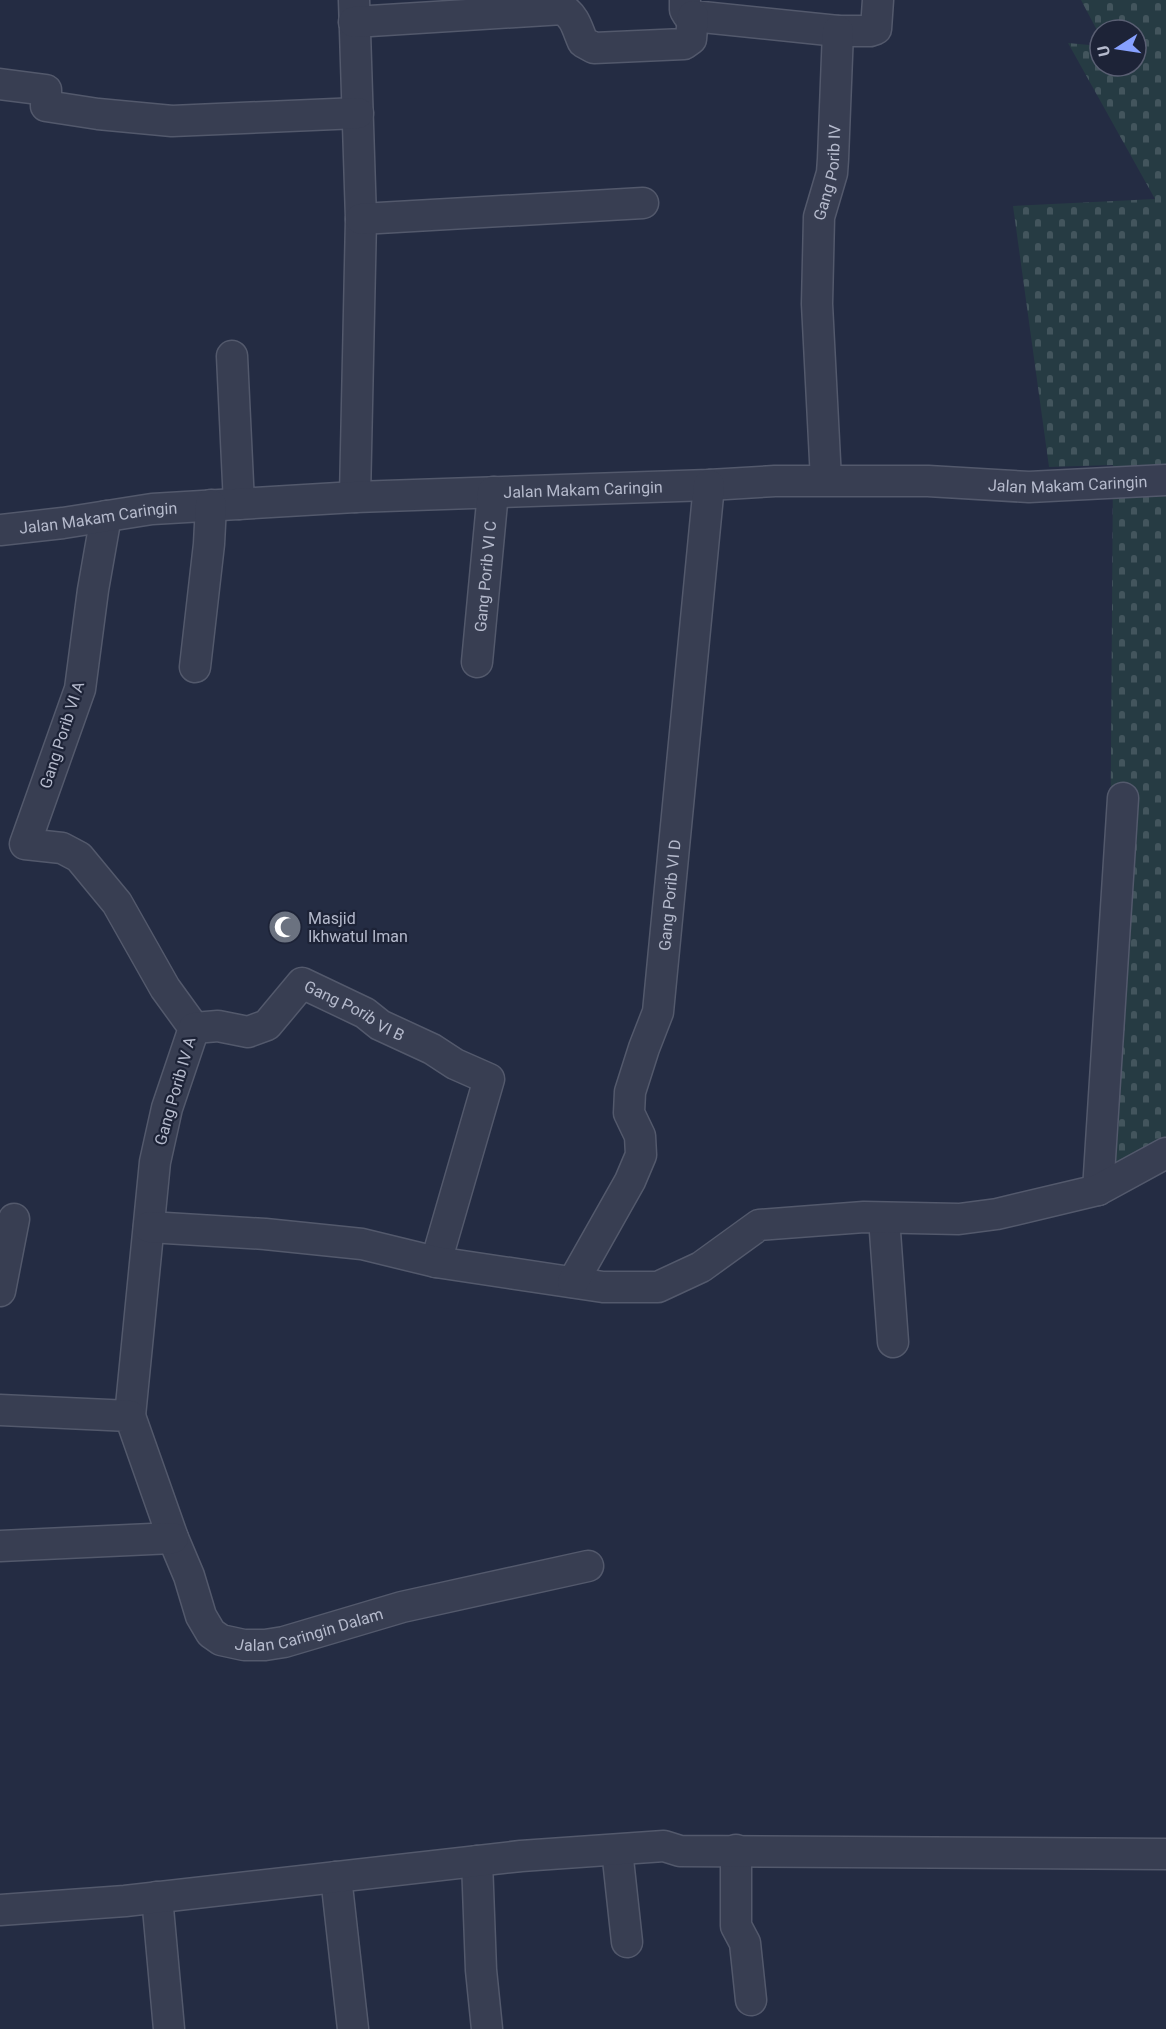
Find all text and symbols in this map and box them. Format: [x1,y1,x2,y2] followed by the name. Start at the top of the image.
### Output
[1088,18,1148,78] north arrow
[1093,44,1114,58] text: U
[809,124,844,222] street label: Gang Porib IV
[987,471,1148,497] street label: Jalan Makam Caringin
[503,477,663,501] street label: Jalan Makam Caringin
[18,498,178,537] street label: Jalan Makam Caringin
[470,520,500,633] street label: Gang Porib VI C
[36,678,88,791] street label: Gang Porib VI A
[654,839,684,952] street label: Gang Porib VI D
[267,909,303,945] mosque icon: Masjid Ikhwatul Iman
[308,909,408,946] place label: Masjid Ikhwatul Iman
[301,976,408,1045] street label: Gang Porib VI B
[150,1034,200,1147] street label: Gang Porib IV A
[233,1604,385,1655] street label: Jalan Caringin Dalam

